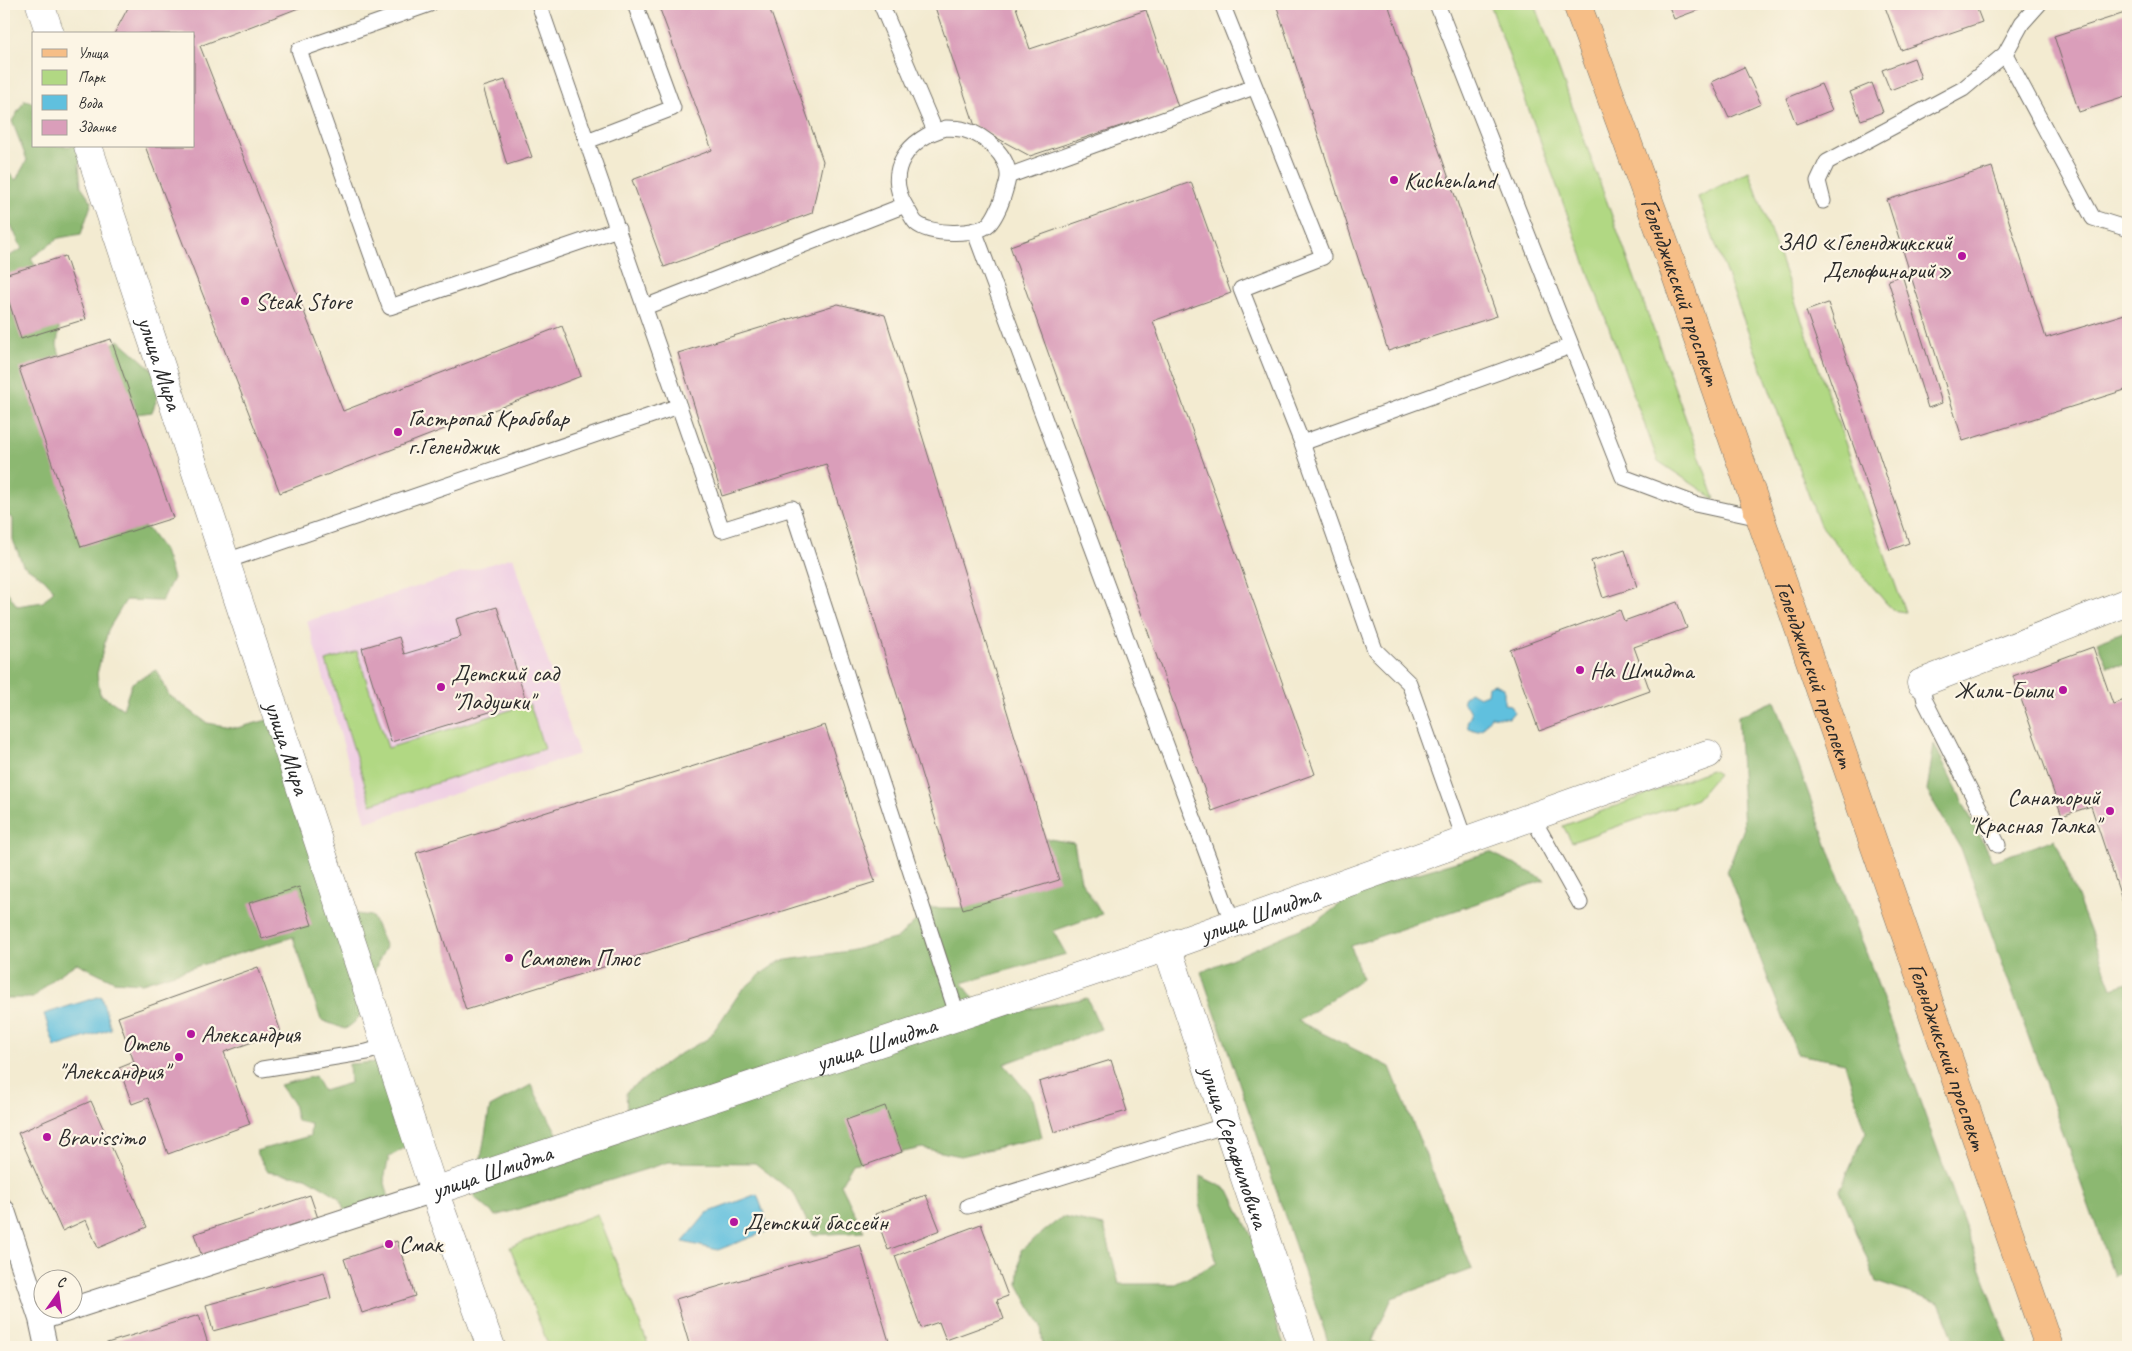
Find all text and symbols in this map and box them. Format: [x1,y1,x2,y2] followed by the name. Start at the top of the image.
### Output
[32,32,195,148] legend
[78,44,109,63] text: Улица
[78,68,106,87] text: Парк
[78,94,103,113] text: Вода
[78,118,117,137] text: Здание
[1404,165,1499,195] place label: Kuchenland
[1388,174,1400,186] marker: Kuchenland
[1634,194,1728,390] street label: Геленджикский проспект
[1778,227,1954,285] place label: ЗАО «Геленджикский Дельфинарий»
[1956,250,1968,262] marker: ЗАО «Геленджикский Дельфинарий»
[255,286,354,316] place label: Steak Store
[239,295,251,307] marker: Steak Store
[130,311,190,415] street label: улица Мира
[408,403,571,461] place label: Гастропаб Крабовар г.Геленджик
[392,426,404,438] marker: Гастропаб Крабовар г.Геленджик
[1768,576,1861,773] street label: Геленджикский проспект
[1590,655,1695,685] place label: На Шмидта
[451,658,561,716] place label: Детский сад "Ладушки"
[1574,664,1586,676] marker: На Шмидта
[1954,675,2055,705] place label: Жили-Были
[435,681,447,693] marker: Детский сад "Ладушки"
[2057,684,2069,696] marker: Жили-Были
[257,695,317,800] street label: улица Мира
[1968,782,2105,840] place label: Санаторий "Красная Талка"
[2104,805,2116,817] marker: Санаторий "Красная Талка"
[1194,878,1325,950] street label: улица Шмидта
[519,943,641,973] place label: Самолет Плюс
[503,952,515,964] marker: Самолет Плюс
[1901,959,1995,1155] street label: Геленджикский проспект
[810,1009,942,1078] street label: улица Шмидта
[201,1019,302,1049] place label: Александрия
[58,1028,174,1086] place label: Отель "Александрия"
[185,1028,197,1040] marker: Александрия
[173,1051,185,1063] marker: Отель "Александрия"
[1192,1060,1277,1234] street label: улица Серафимовича
[57,1122,146,1152] place label: Bravissimo
[41,1131,53,1143] marker: Bravissimo
[426,1137,557,1206] street label: улица Шмидта
[744,1207,890,1237] place label: Детский бассейн
[728,1216,740,1228] marker: Детский бассейн
[399,1229,445,1259] place label: Смак
[383,1238,395,1250] marker: Смак
[32,1268,82,1318] north arrow
[56,1273,68,1291] text: С

